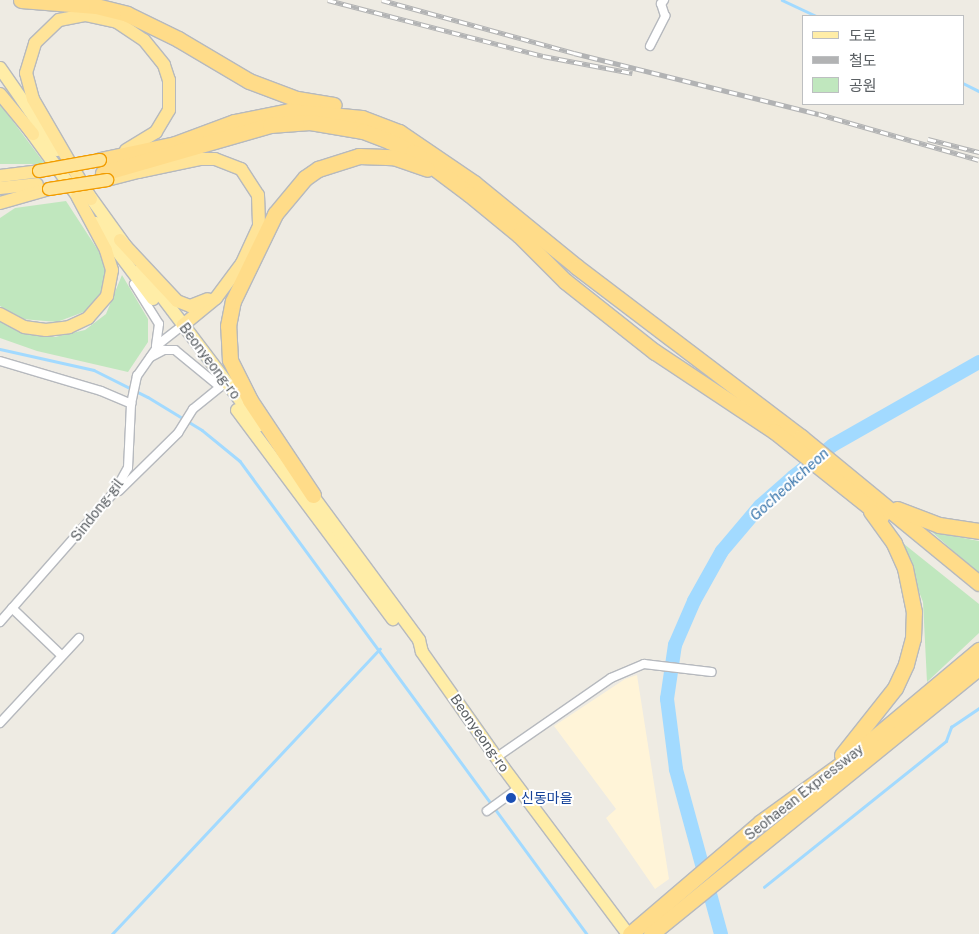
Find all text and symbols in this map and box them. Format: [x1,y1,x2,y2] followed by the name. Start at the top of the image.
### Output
[802,15,964,105] legend
[849,27,877,44] text: 도로
[849,52,877,69] text: 철도
[849,77,877,94] text: 공원
[176,320,244,402] street label: Beonyeong-ro
[746,444,832,524] water label: Gocheokcheon
[67,475,127,545] street label: Sindong-gil
[447,691,513,775] street label: Beonyeong-ro
[741,740,867,844] street label: Seohaean Expressway
[521,790,573,806] place label: 신동마을
[505,792,517,804] marker: 신동마을

